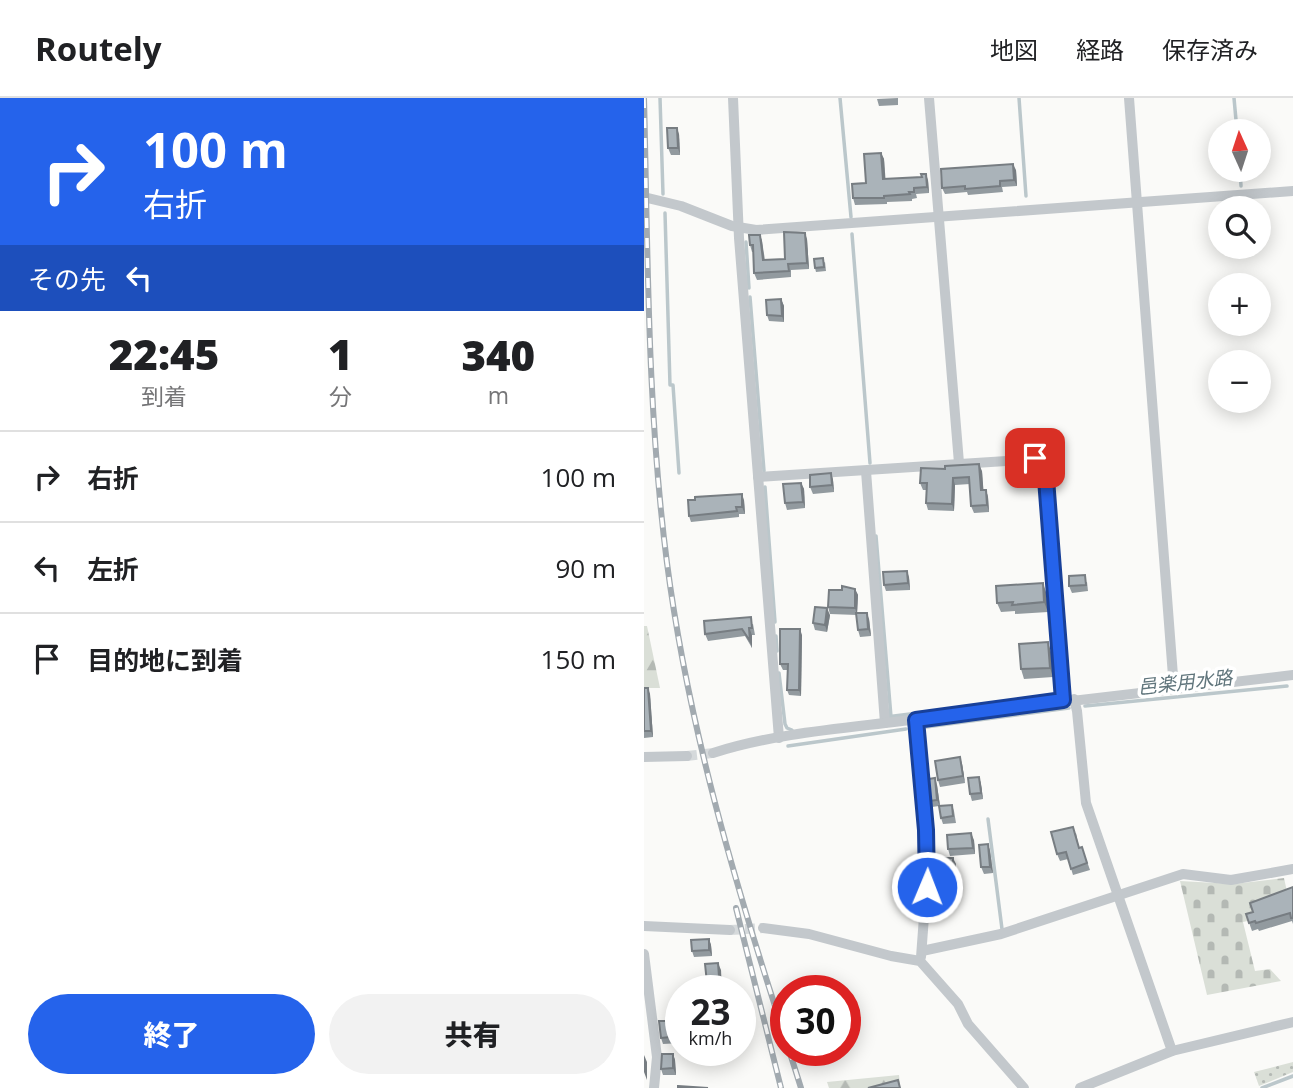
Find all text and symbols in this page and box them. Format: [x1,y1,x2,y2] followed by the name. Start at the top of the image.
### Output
[35,26,162,71] text: Routely
[990,33,1038,66] text: 地図
[1076,33,1124,66] text: 経路
[1162,33,1258,66] text: 保存済み
[143,116,288,182] text: 100 m
[1208,119,1270,182] north arrow
[1208,119,1271,413] map controls
[28,126,119,217] icon: right
[143,182,207,225] text: 右折
[1208,196,1271,259] button: search
[120,259,158,297] icon: left
[28,261,106,297] text: その先
[1208,273,1271,336] button: +
[109,325,219,382] text: 22:45
[328,325,353,382] text: 1
[461,326,535,383] text: 340
[1208,350,1271,413] button: −
[488,379,509,411] text: m
[141,380,187,412] text: 到着
[329,380,352,412] text: 分
[1005,428,1065,488] pin
[1016,439,1054,477] icon: arrive
[28,458,66,496] icon: right
[541,459,616,495] text: 100 m
[87,460,139,496] text: 右折
[28,549,66,587] icon: left
[555,550,616,586] text: 90 m
[87,551,139,587] text: 左折
[28,640,66,678] icon: arrive
[541,641,616,677] text: 150 m
[87,642,243,678] text: 目的地に到着
[1136,664,1236,700] water label: 邑楽用水路
[890,850,964,924] position arrow
[770,975,861,1066] speed limit sign: 30
[690,988,731,1035] text: 23
[28,994,315,1074] button: 終了
[329,994,616,1074] button: 共有
[689,1026,732,1050] text: km/h

